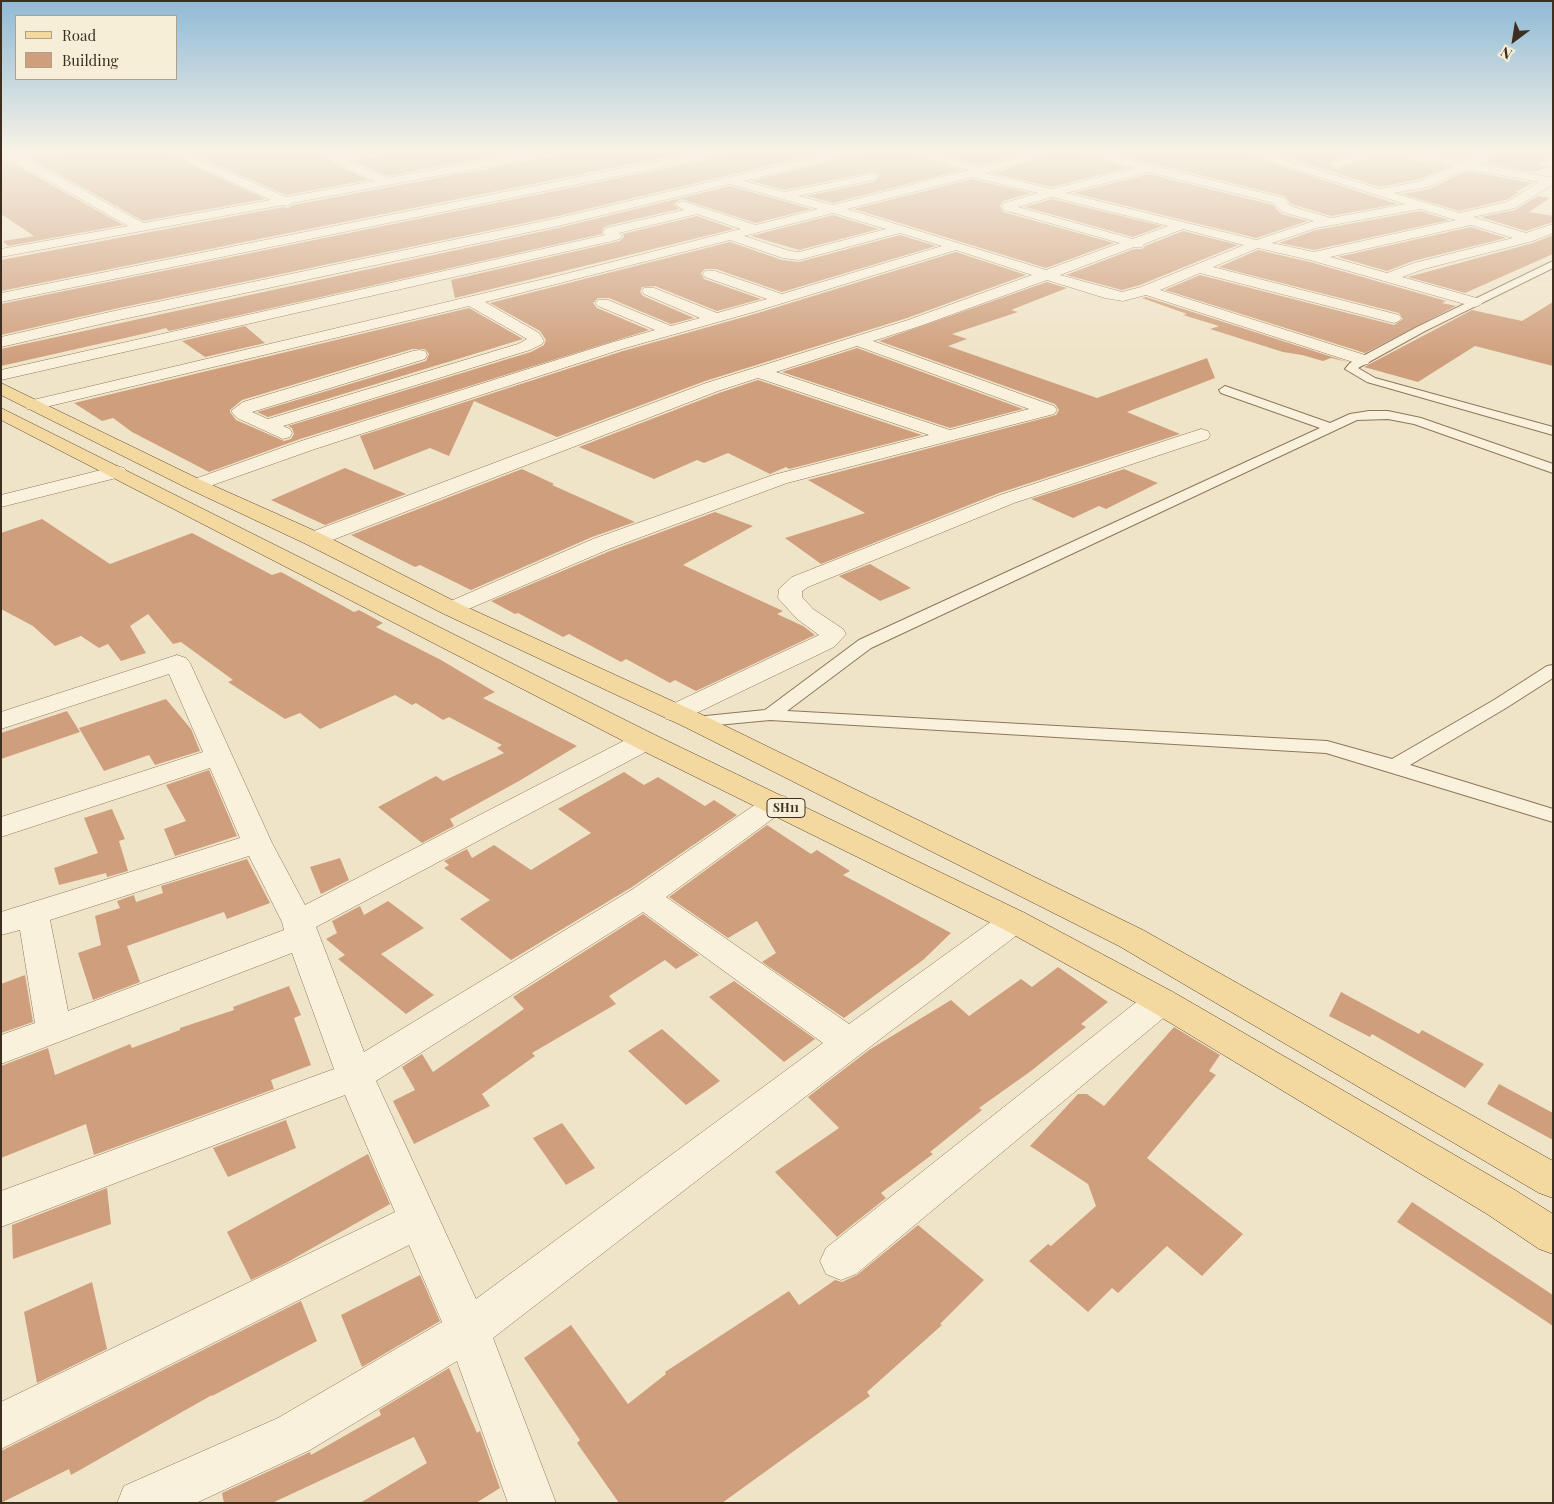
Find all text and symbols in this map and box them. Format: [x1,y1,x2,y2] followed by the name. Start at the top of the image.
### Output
[15,15,178,80] legend
[1489,15,1539,65] north arrow
[62,25,96,45] text: Road
[1497,43,1515,64] text: N
[62,50,118,70] text: Building
[767,798,805,818] road number: SH11

